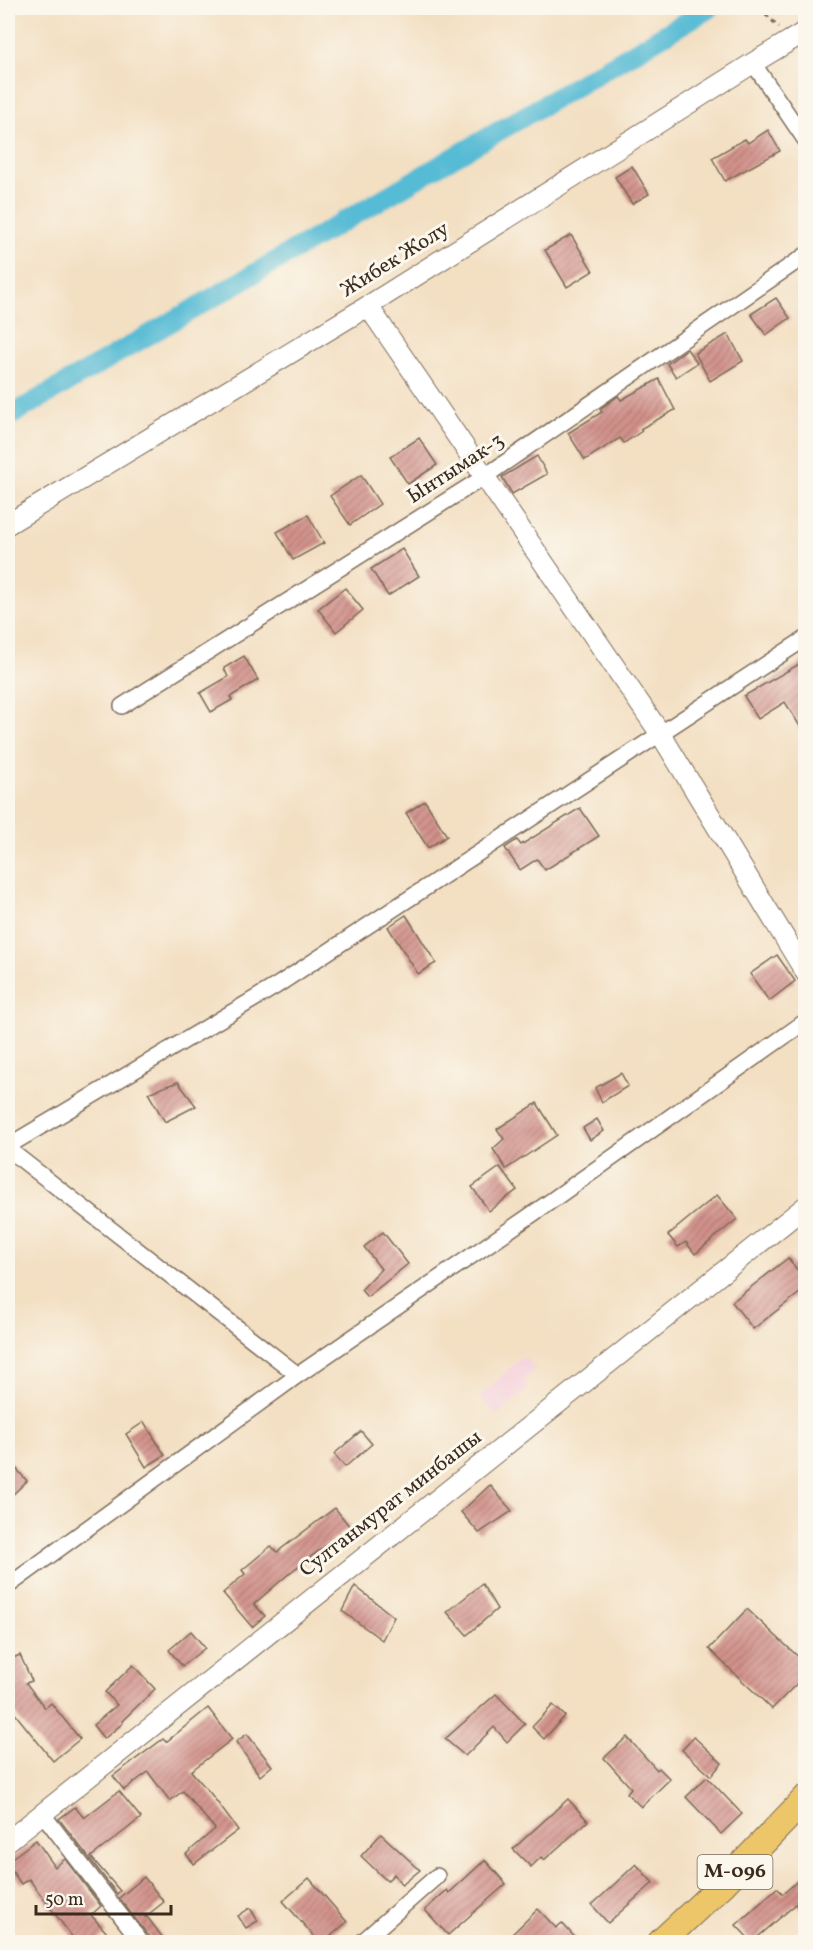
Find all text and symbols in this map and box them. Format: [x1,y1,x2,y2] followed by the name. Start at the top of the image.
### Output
[335,215,455,305] street label: Жибек Жолу
[402,427,510,511] street label: Ынтымак-3
[294,1423,488,1584] street label: Султанмурат минбашы
[698,1855,772,1889] road number: М-096
[36,1878,171,1916] scale bar
[45,1888,84,1913] text: 50 m

